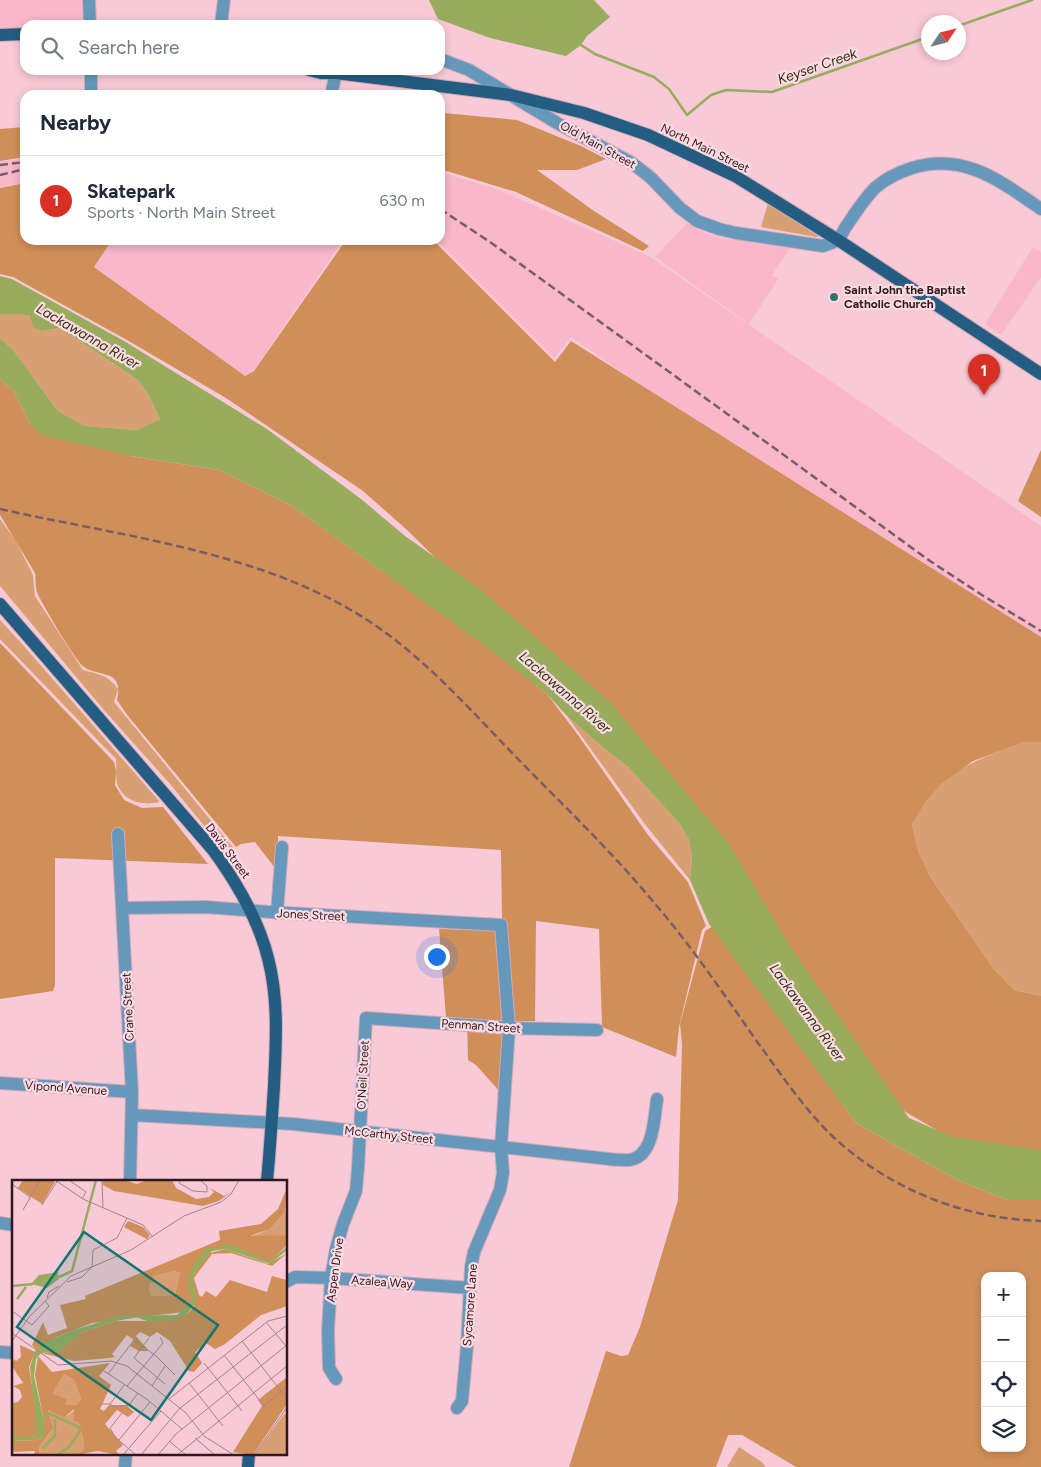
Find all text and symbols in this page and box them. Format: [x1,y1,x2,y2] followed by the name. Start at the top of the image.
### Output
[921,15,966,60] north arrow
[20,20,445,75] search box
[38,34,66,62] icon: search
[78,36,180,59] text: Search here
[775,45,860,88] water label: Keyser Creek
[40,110,111,135] text: Nearby
[558,118,639,172] street label: Old Main Street
[658,120,752,176] street label: North Main Street
[87,180,175,203] text: Skatepark
[53,191,59,210] text: 1
[379,191,425,210] text: 630 m
[87,203,276,222] text: Sports · North Main Street
[844,283,966,311] place label: Saint John the Baptist Catholic Church
[828,291,840,303] marker: Saint John the Baptist Catholic Church
[33,300,143,373] water label: Lackawanna River
[968,354,1000,395] pin: 1
[515,648,615,738] water label: Lackawanna River
[203,821,254,882] street label: Davis Street
[276,906,346,924] street label: Jones Street
[424,944,450,970] your location
[766,960,848,1065] water label: Lackawanna River
[119,972,137,1042] street label: Crane Street
[441,1016,522,1036] street label: Penman Street
[354,1039,372,1110] street label: O'Neil Street
[24,1078,108,1098] street label: Vipond Avenue
[344,1123,435,1147] street label: McCarthy Street
[12,1180,288,1454] inset map
[324,1237,347,1303] street label: Aspen Drive
[460,1263,480,1347] street label: Sycamore Lane
[981,1272,1026,1452] map controls
[981,1272,1026,1317] button: +
[351,1273,414,1291] street label: Azalea Way
[981,1317,1026,1362] button: −
[981,1362,1026,1407] button: locate
[981,1407,1026,1452] button: layers

